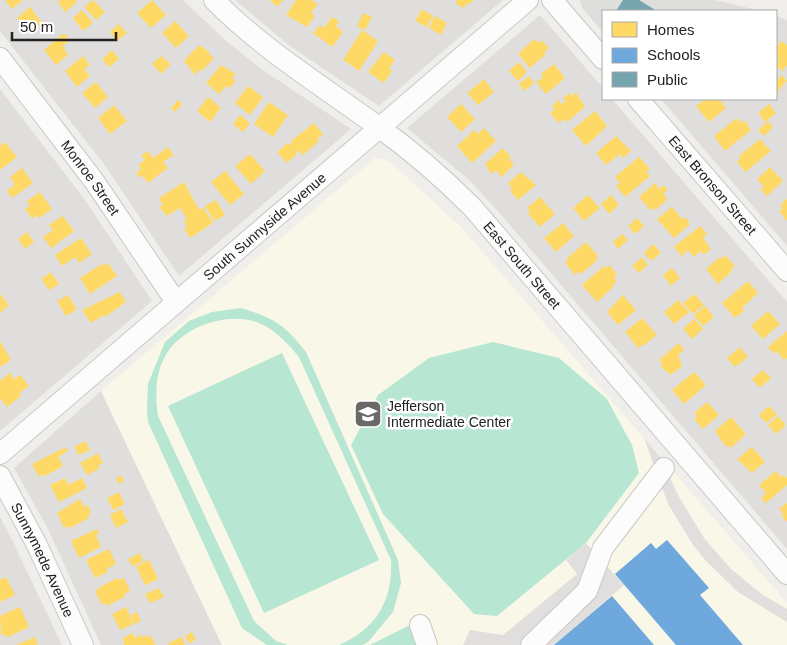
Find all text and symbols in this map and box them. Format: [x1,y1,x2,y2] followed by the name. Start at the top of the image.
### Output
[12,10,116,42] scale bar
[602,10,777,100] legend
[20,18,53,35] text: 50 m
[647,21,695,38] text: Homes
[647,46,700,63] text: Schools
[647,71,688,88] text: Public
[666,133,760,238] street label: East Bronson Street
[58,137,123,218] street label: Monroe Street
[200,169,329,284] street label: South Sunnyside Avenue
[480,218,564,312] street label: East South Street
[387,398,511,430] place label: Jefferson Intermediate Center
[353,399,383,429] school or university icon: Jefferson Intermediate Center
[8,500,77,620] street label: Sunnymede Avenue

